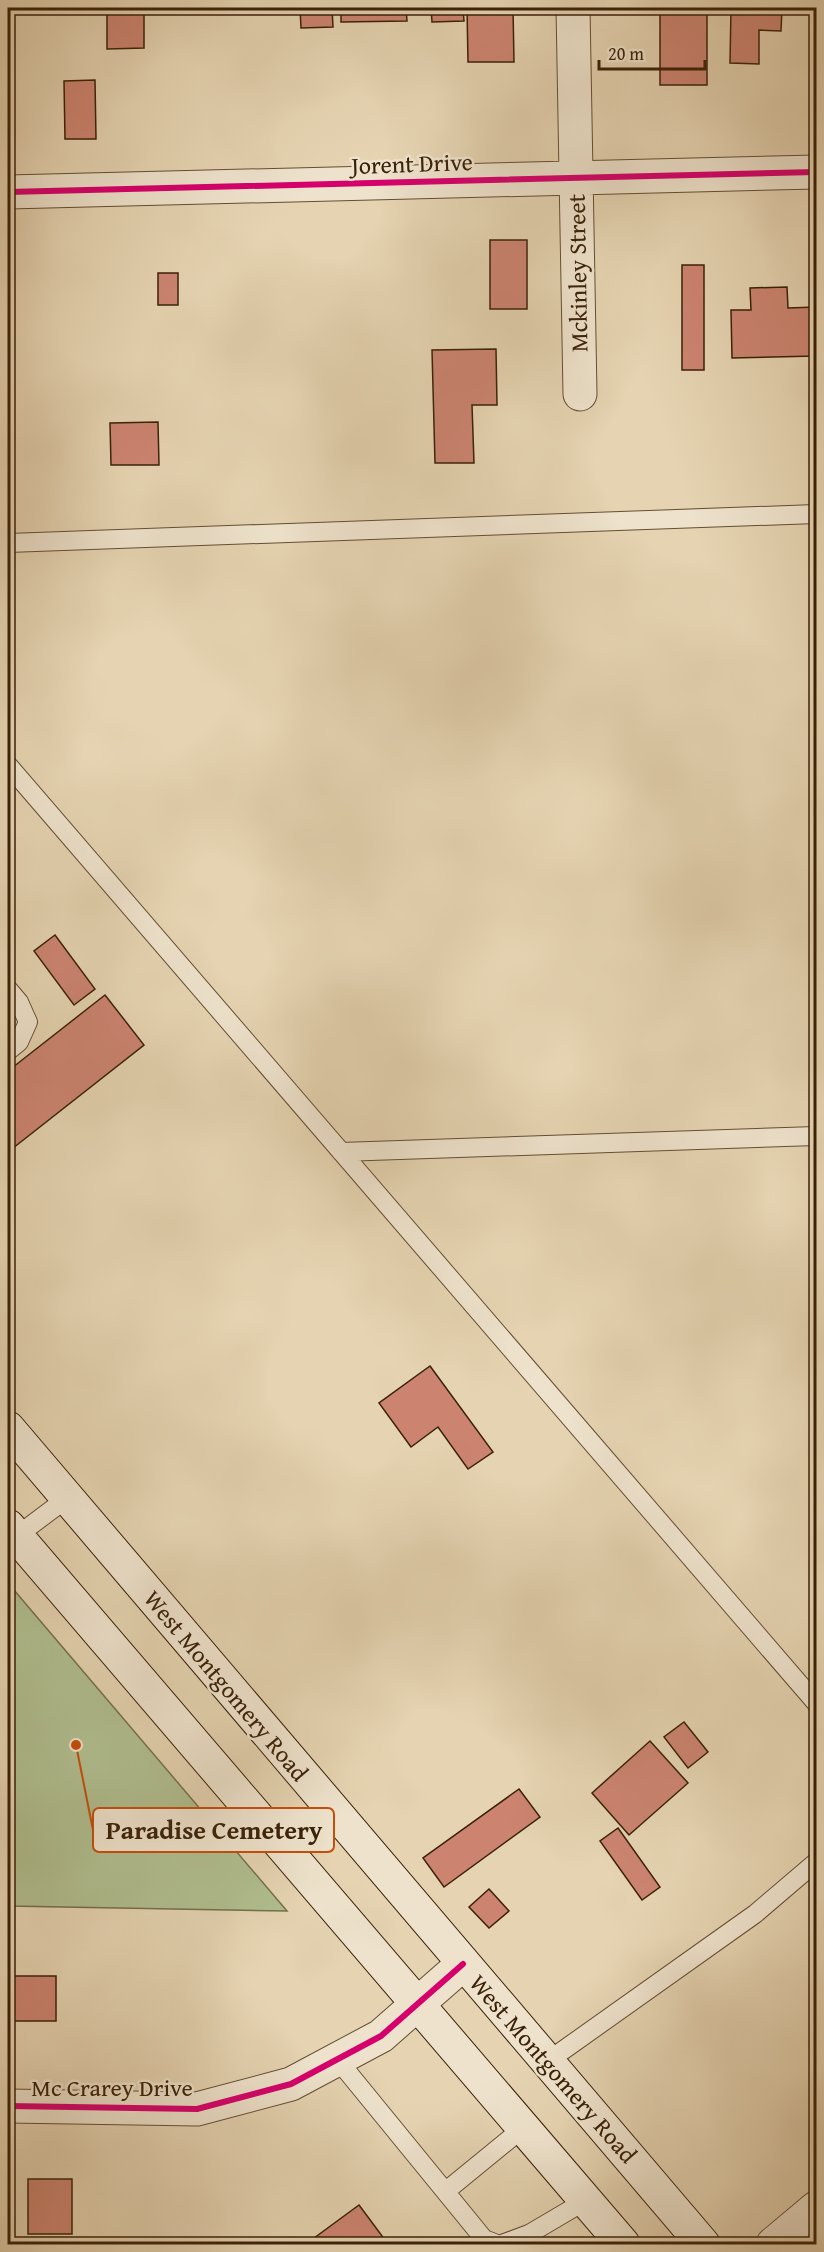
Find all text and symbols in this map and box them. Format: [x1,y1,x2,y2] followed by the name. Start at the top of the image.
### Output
[599,33,706,71] scale bar
[608,40,644,67] text: 20 m
[348,144,473,183] street label: Jorent Drive
[559,193,596,352] street label: Mckinley Street
[136,1582,317,1789] street label: West Montgomery Road
[93,1808,334,1852] callout: Paradise Cemetery
[106,1810,323,1849] text: Paradise Cemetery
[461,1967,646,2171] street label: West Montgomery Road
[31,2070,193,2105] street label: Mc Crarey Drive

